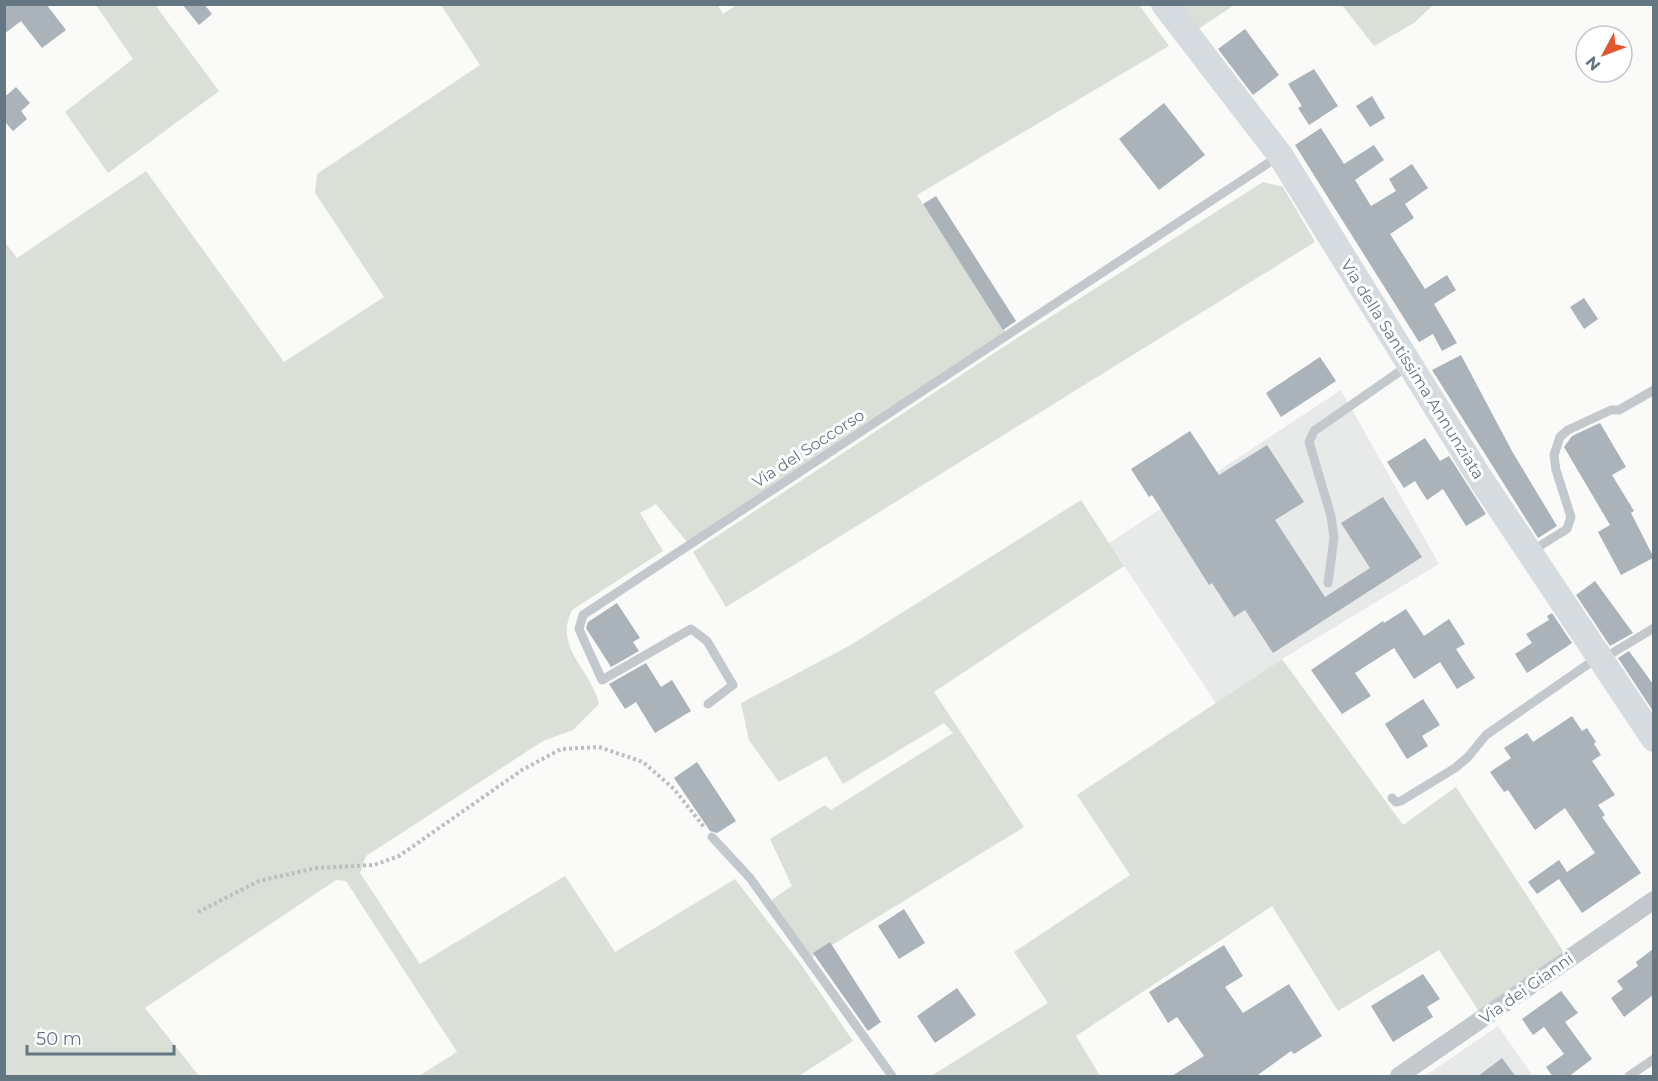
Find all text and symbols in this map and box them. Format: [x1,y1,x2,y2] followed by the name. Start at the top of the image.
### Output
[1574,24,1634,84] north arrow
[1582,52,1604,75] text: N
[1337,256,1488,483] street label: Via della Santissima Annunziata
[749,405,868,492] street label: Via del Soccorso
[1476,949,1577,1028] street label: Via dei Gianni
[27,1018,174,1056] scale bar
[36,1028,82,1050] text: 50 m

